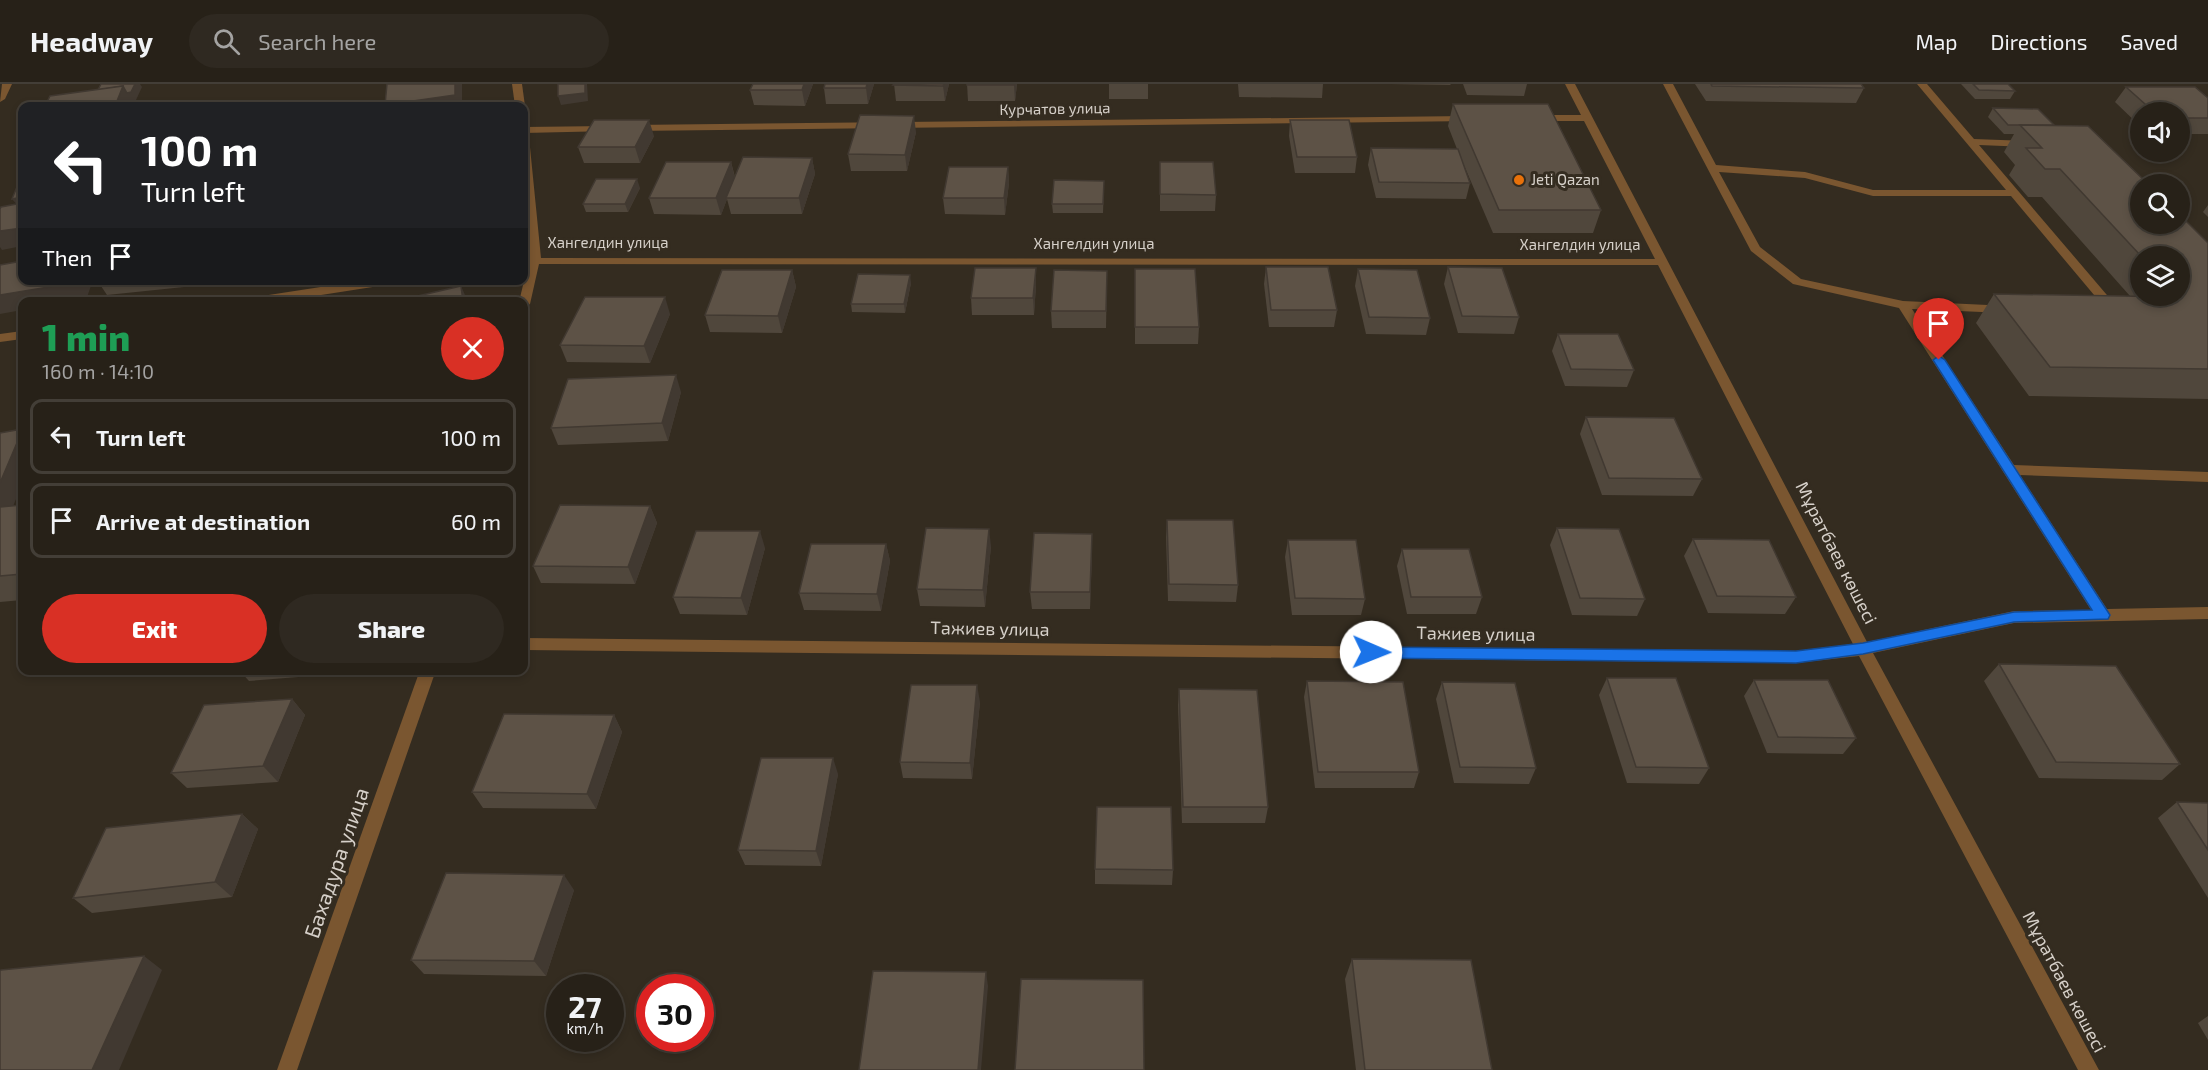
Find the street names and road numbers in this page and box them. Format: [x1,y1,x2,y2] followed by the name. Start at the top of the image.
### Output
[999,98,1111,119] street label: Курчатов улица
[547,233,669,252] street label: Хангелдин улица
[1033,234,1155,253] street label: Хангелдин улица
[1519,235,1641,254] street label: Хангелдин улица
[1791,478,1882,627] street label: Мұратбаев көшесі
[930,616,1050,640] street label: Тажиев улица
[1416,621,1536,645] street label: Тажиев улица
[298,784,374,941] street label: Бахадура улица
[2018,907,2111,1056] street label: Мұратбаев көшесі

